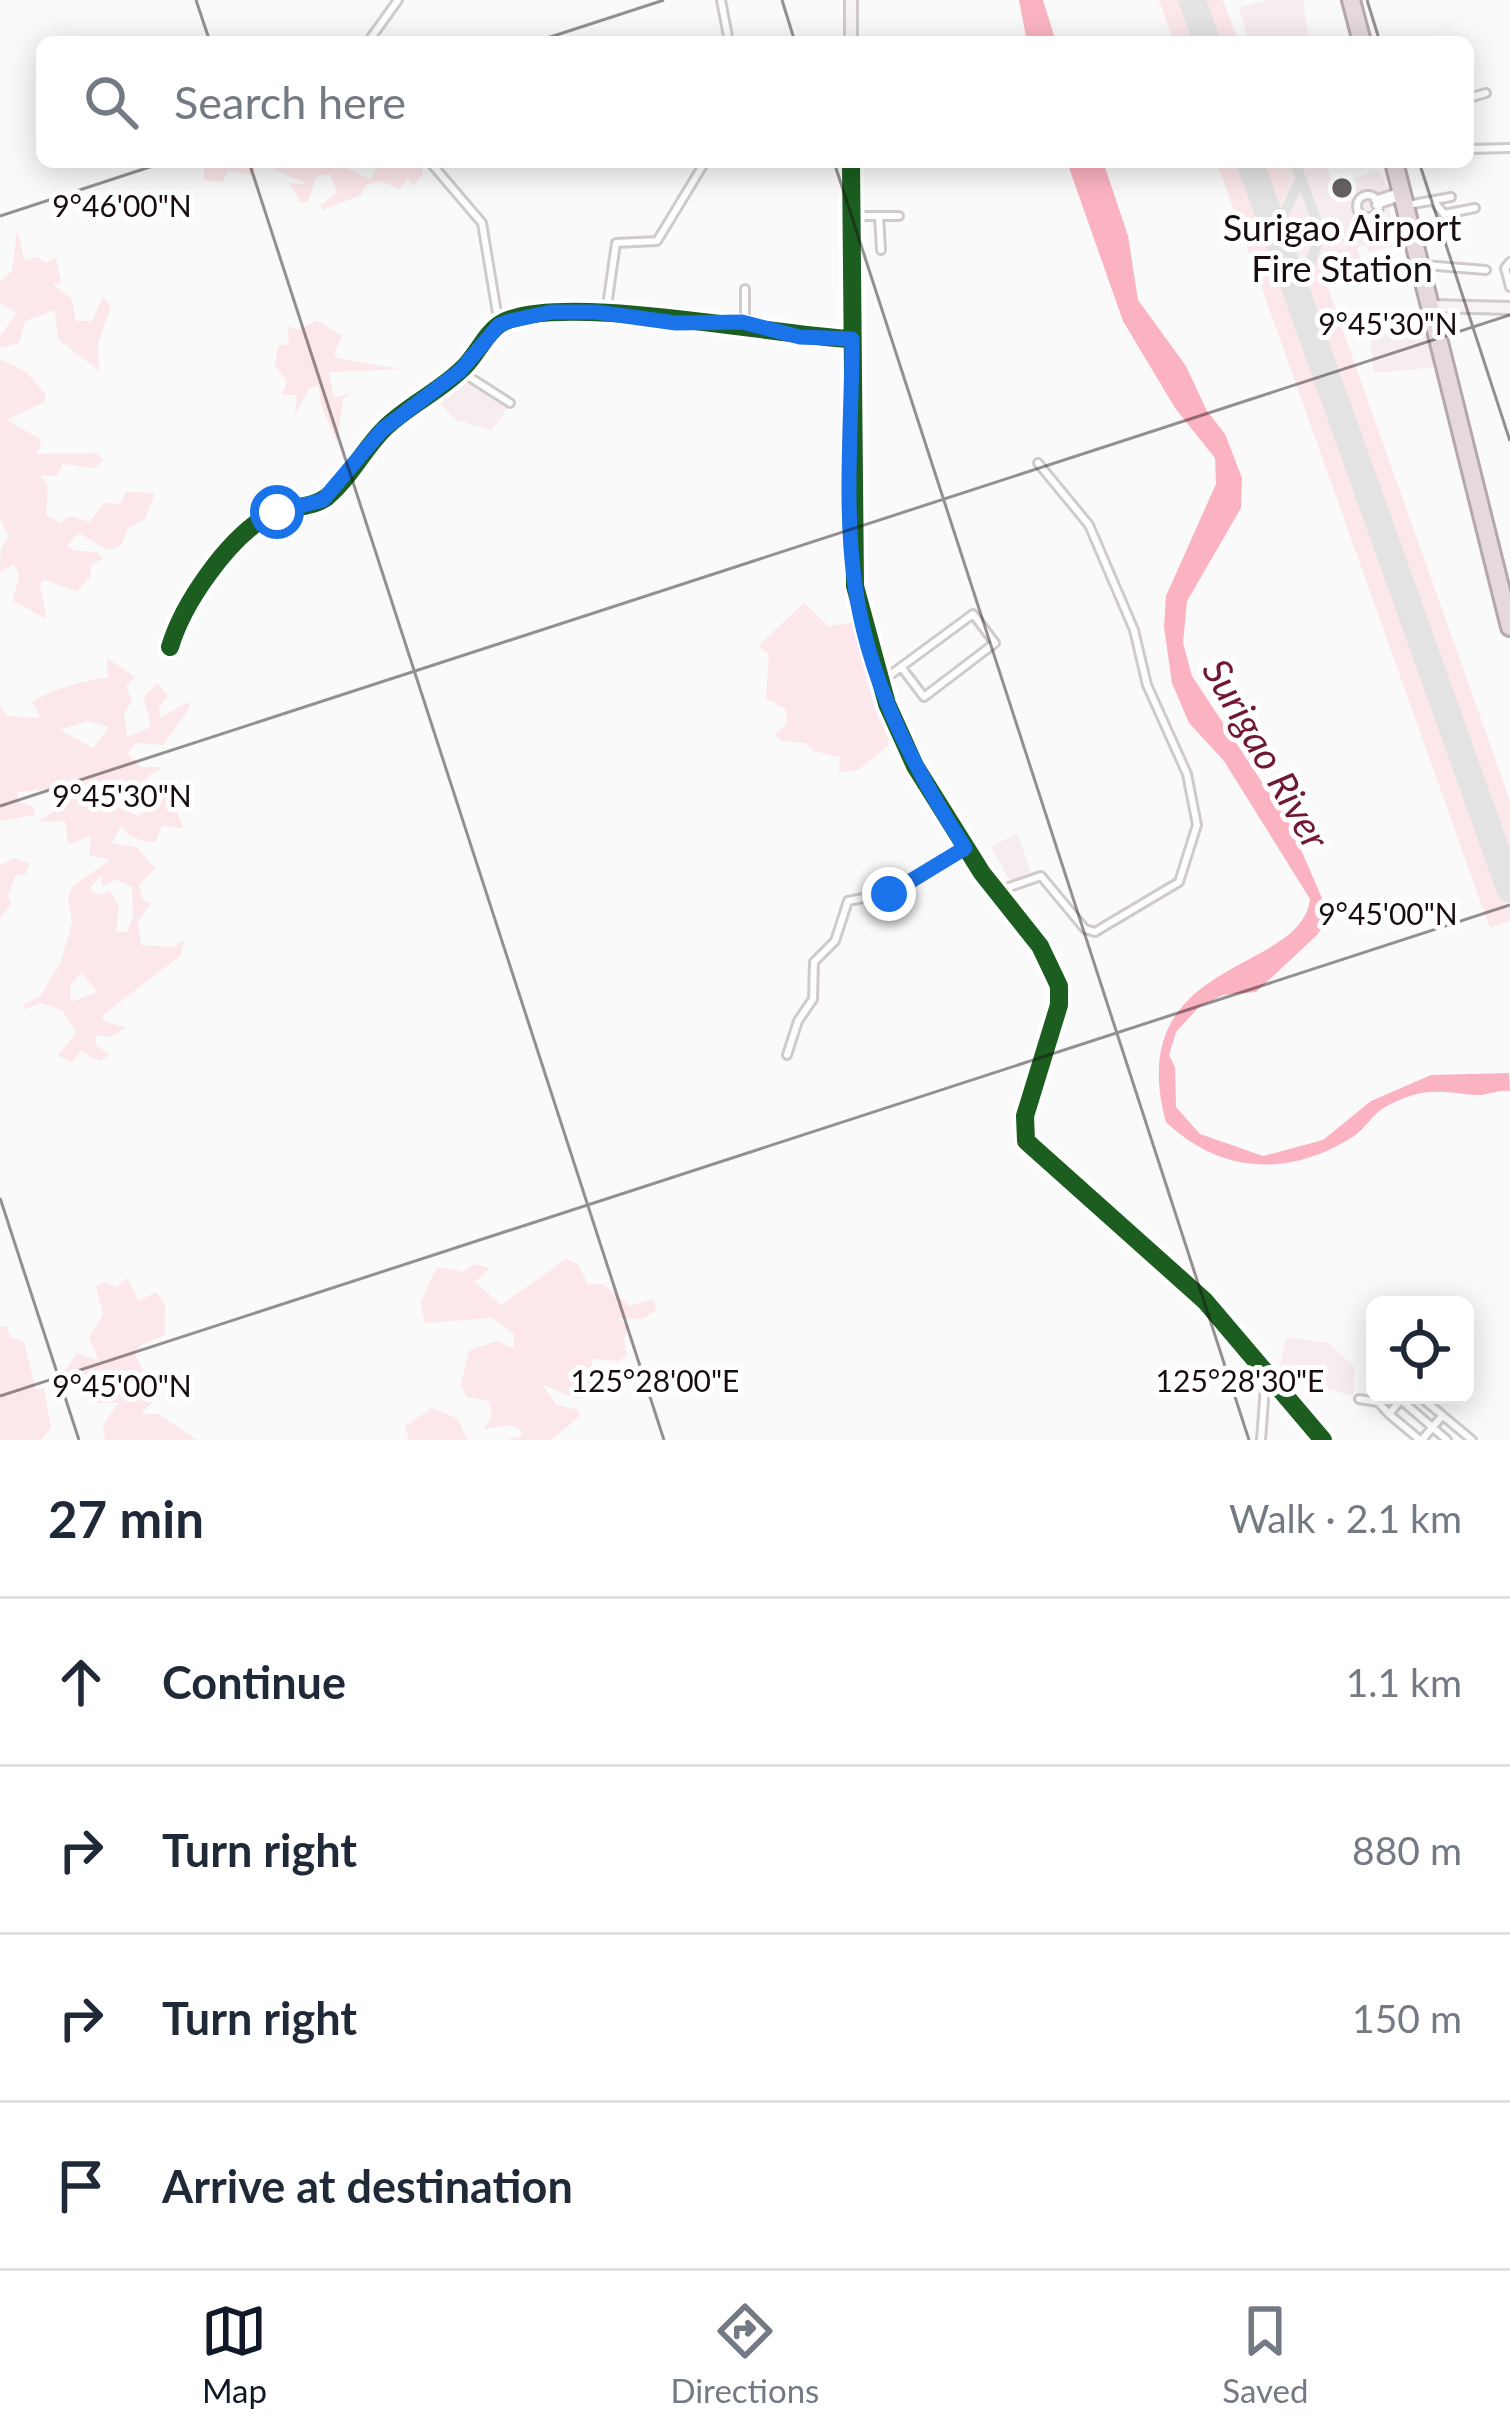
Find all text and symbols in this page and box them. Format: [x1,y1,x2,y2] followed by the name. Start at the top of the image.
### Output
[36,36,1474,168] search box
[78,69,144,135] icon: search
[174,75,406,129] text: Search here
[1329,175,1355,201] marker: Surigao Airport Fire Station
[52,187,192,223] text: 9°46'00"N
[1223,205,1461,290] place label: Surigao Airport Fire Station
[1318,305,1458,341] text: 9°45'30"N
[250,485,304,539] route start
[1194,650,1340,857] water label: Surigao River
[52,777,192,813] text: 9°45'30"N
[862,867,916,921] route end
[1318,895,1458,931] text: 9°45'00"N
[1366,1296,1474,1404] map controls
[1366,1296,1474,1404] button: locate
[571,1362,739,1398] text: 125°28'00"E
[1156,1362,1324,1398] text: 125°28'30"E
[52,1367,192,1403] text: 9°45'00"N
[48,1488,204,1549] text: 27 min
[1229,1495,1462,1541] text: Walk · 2.1 km
[48,1649,114,1715] icon: ahead
[162,1655,346,1709] text: Continue
[1346,1659,1462,1705] text: 1.1 km
[48,1817,114,1883] icon: right
[162,1823,357,1877] text: Turn right
[1352,1827,1462,1873] text: 880 m
[48,1985,114,2051] icon: right
[162,1991,357,2045] text: Turn right
[1352,1995,1462,2041] text: 150 m
[48,2153,114,2219] icon: arrive
[162,2159,573,2213] text: Arrive at destination
[201,2298,267,2410] tab: Map
[670,2298,819,2410] tab: Directions
[1222,2298,1309,2410] tab: Saved

